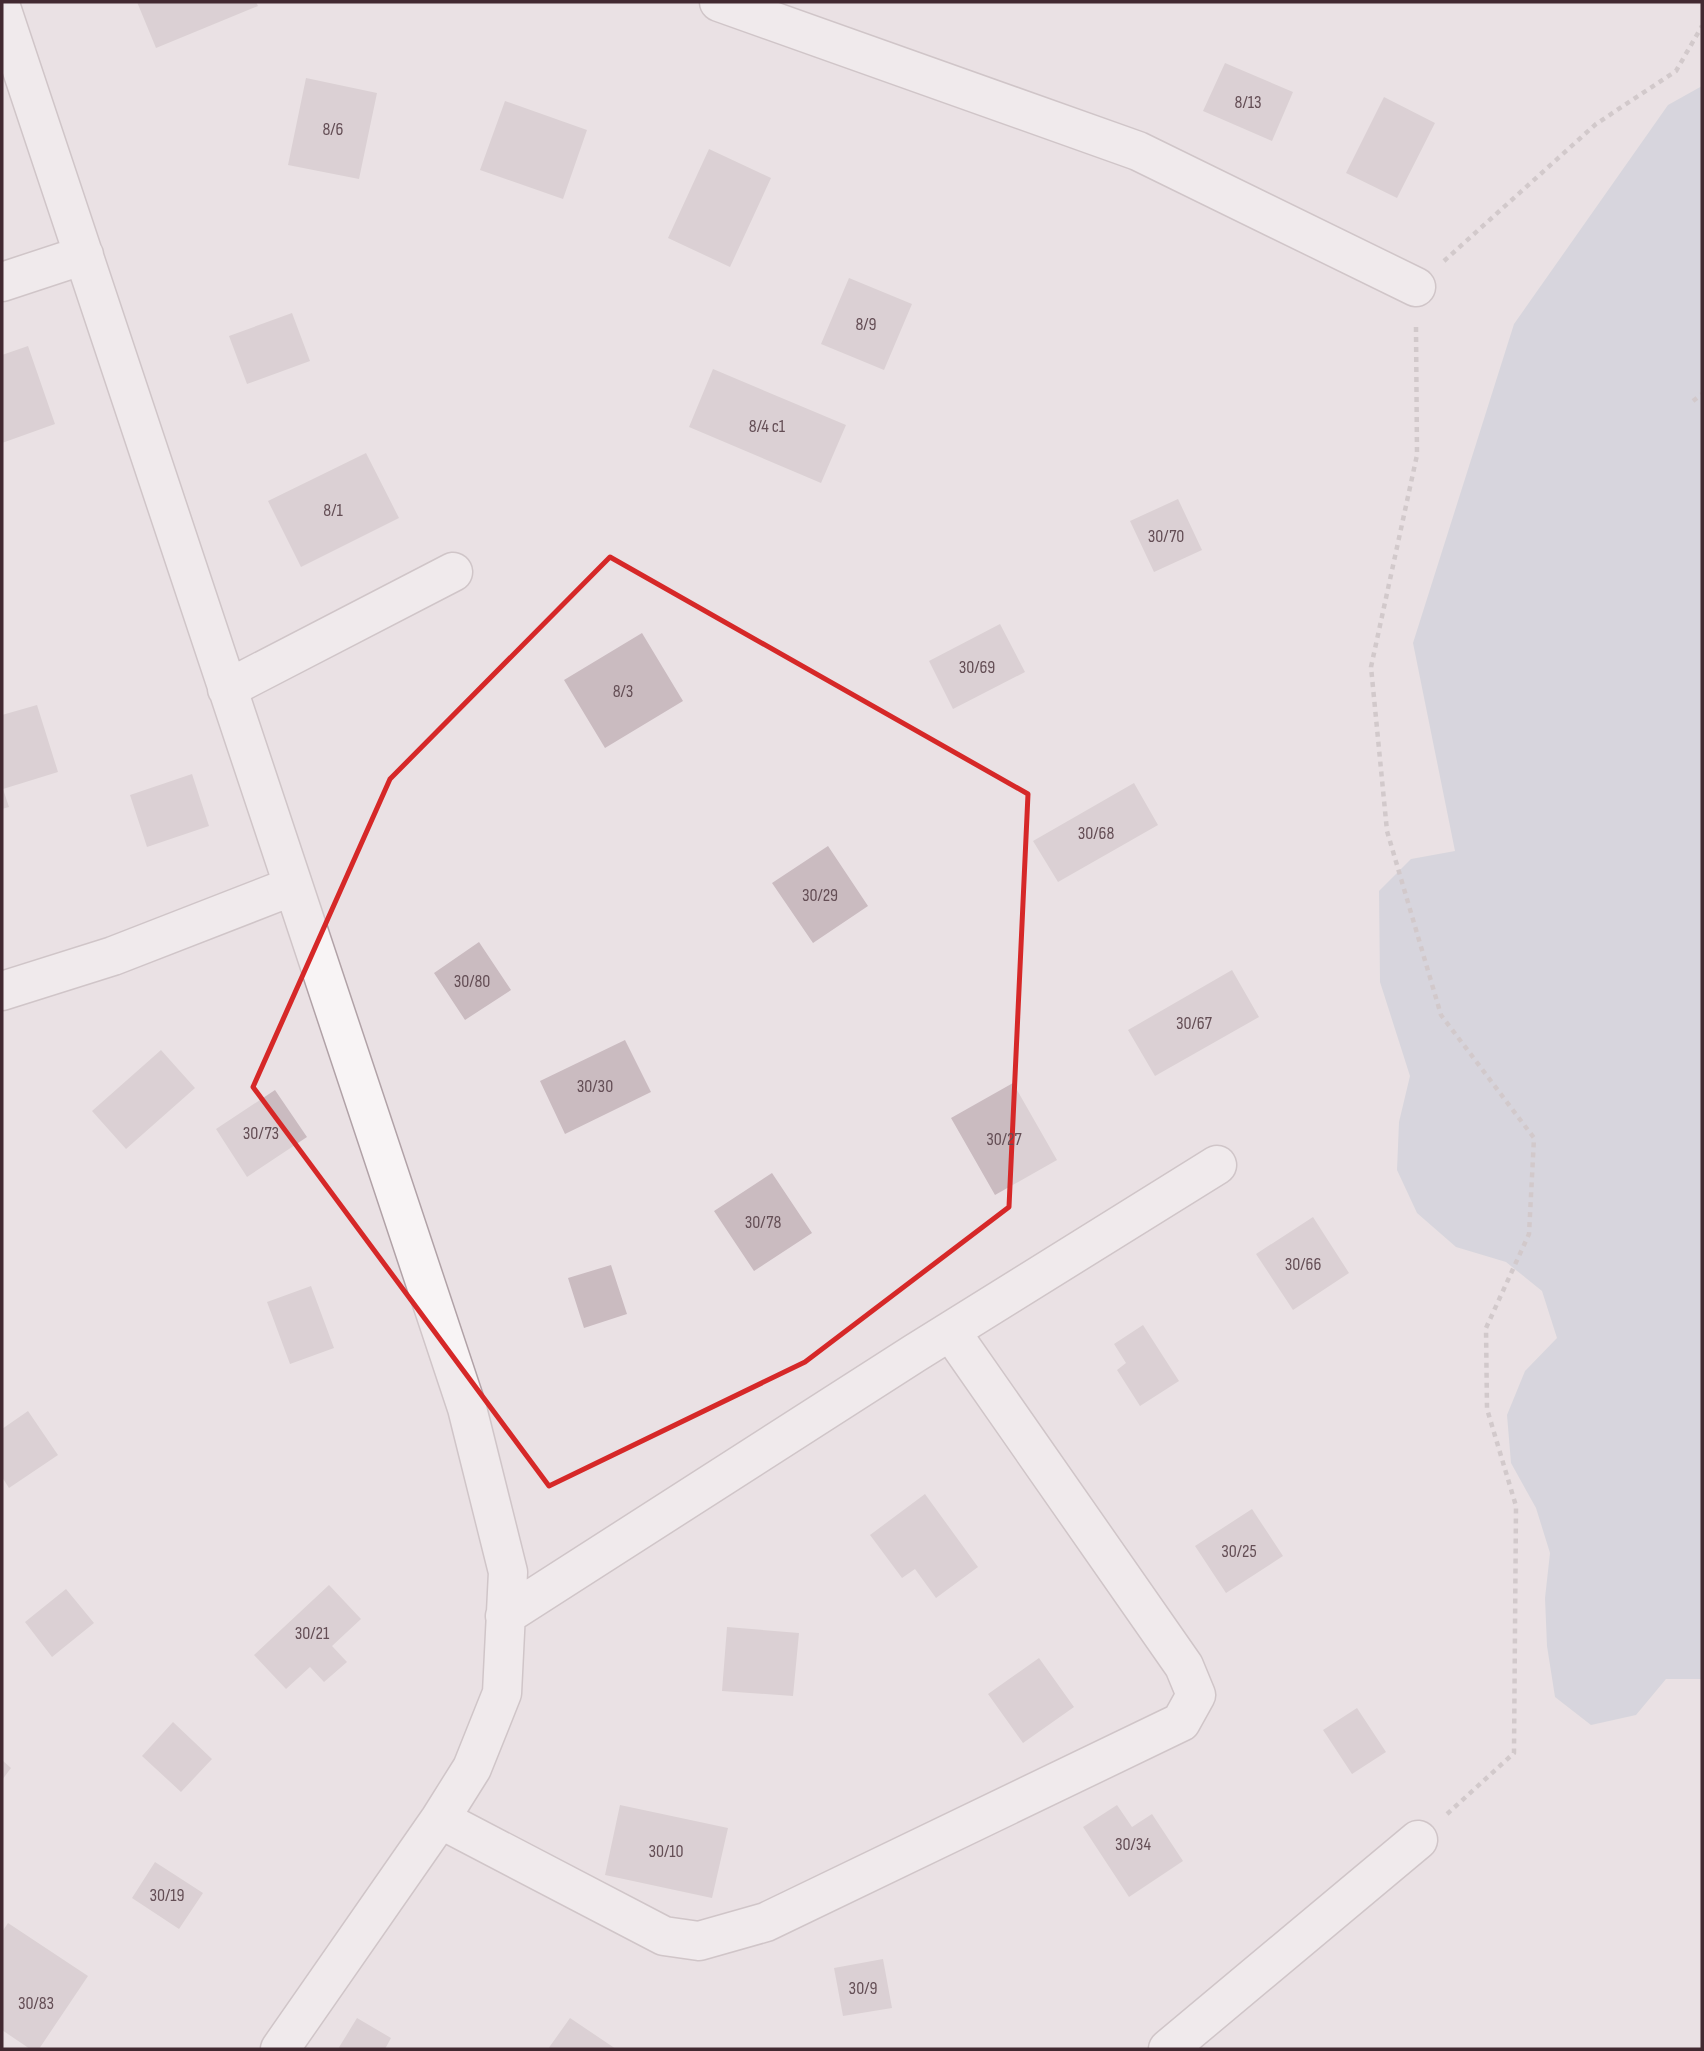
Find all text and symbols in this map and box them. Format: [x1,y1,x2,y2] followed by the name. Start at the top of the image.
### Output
[1235,92,1261,113] house number: 8/13
[322,119,344,140] house number: 8/6
[855,314,877,335] house number: 8/9
[749,416,786,437] house number: 8/4 с1
[323,500,343,521] house number: 8/1
[1148,526,1184,547] house number: 30/70
[959,657,995,678] house number: 30/69
[613,681,633,702] house number: 8/3
[1078,823,1114,844] house number: 30/68
[802,885,838,906] house number: 30/29
[454,971,490,992] house number: 30/80
[1176,1013,1213,1034] house number: 30/67
[577,1076,613,1097] house number: 30/30
[243,1123,279,1144] house number: 30/73
[986,1129,1023,1150] house number: 30/27
[745,1212,781,1233] house number: 30/78
[1285,1254,1321,1275] house number: 30/66
[1221,1541,1257,1562] house number: 30/25
[295,1623,330,1644] house number: 30/21
[1115,1834,1151,1855] house number: 30/34
[648,1841,684,1862] house number: 30/10
[149,1885,185,1906] house number: 30/19
[849,1978,877,1999] house number: 30/9
[18,1993,54,2014] house number: 30/83

